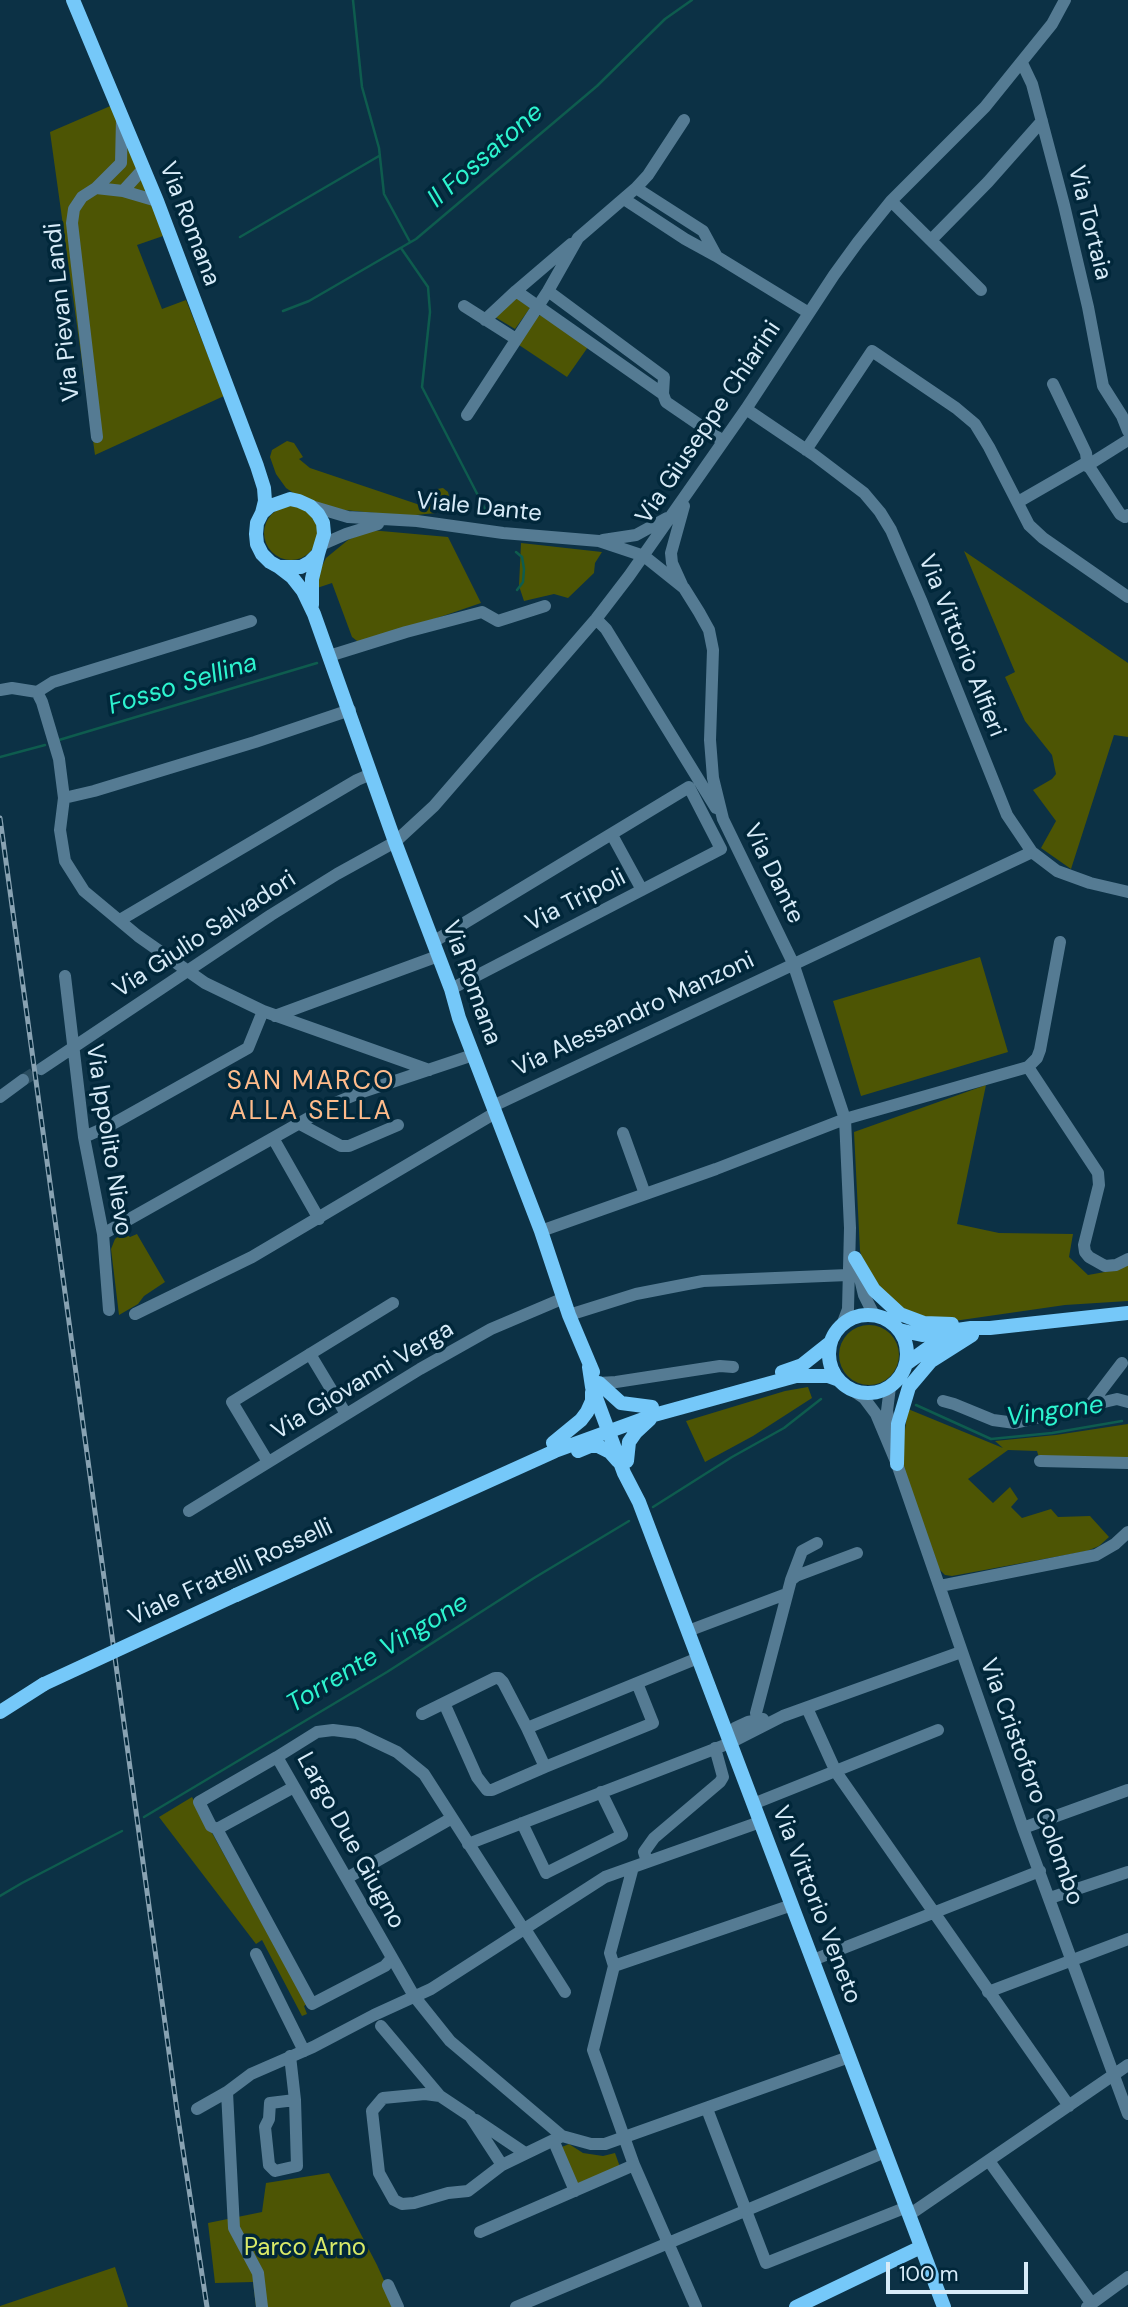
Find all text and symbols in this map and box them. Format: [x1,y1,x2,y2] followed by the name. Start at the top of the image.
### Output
[422,97,550,215] water label: Il Fossatone
[152,158,226,290] street label: Via Romana
[1061,163,1117,283] street label: Via Tortaia
[39,221,87,403] street label: Via Pievan Landi
[630,316,788,530] street label: Via Giuseppe Chiarini
[415,487,543,529] street label: Viale Dante
[911,551,1011,741] street label: Via Vittorio Alfieri
[105,648,261,722] water label: Fosso Sellina
[737,819,809,929] street label: Via Dante
[521,864,631,938] street label: Via Tripoli
[108,865,302,1005] street label: Via Giulio Salvadori
[435,917,507,1049] street label: Via Romana
[509,946,759,1084] street label: Via Alessandro Manzoni
[79,1042,137,1238] street label: Via Ippolito Nievo
[228,1066,394,1128] district label: SAN MARCO ALLA SELLA
[267,1315,459,1447] street label: Via Giovanni Verga
[1004,1390,1106,1434] water label: Vingone
[124,1513,338,1633] street label: Viale Fratelli Rosselli
[282,1587,474,1721] water label: Torrente Vingone
[973,1655,1089,1909] street label: Via Cristoforo Colombo
[290,1748,410,1934] street label: Largo Due Giugno
[765,1802,867,2008] street label: Via Vittorio Veneto
[244,2235,366,2263] park label: Parco Arno
[890,2248,1032,2292] scale bar
[899,2260,959,2288] text: 100 m

